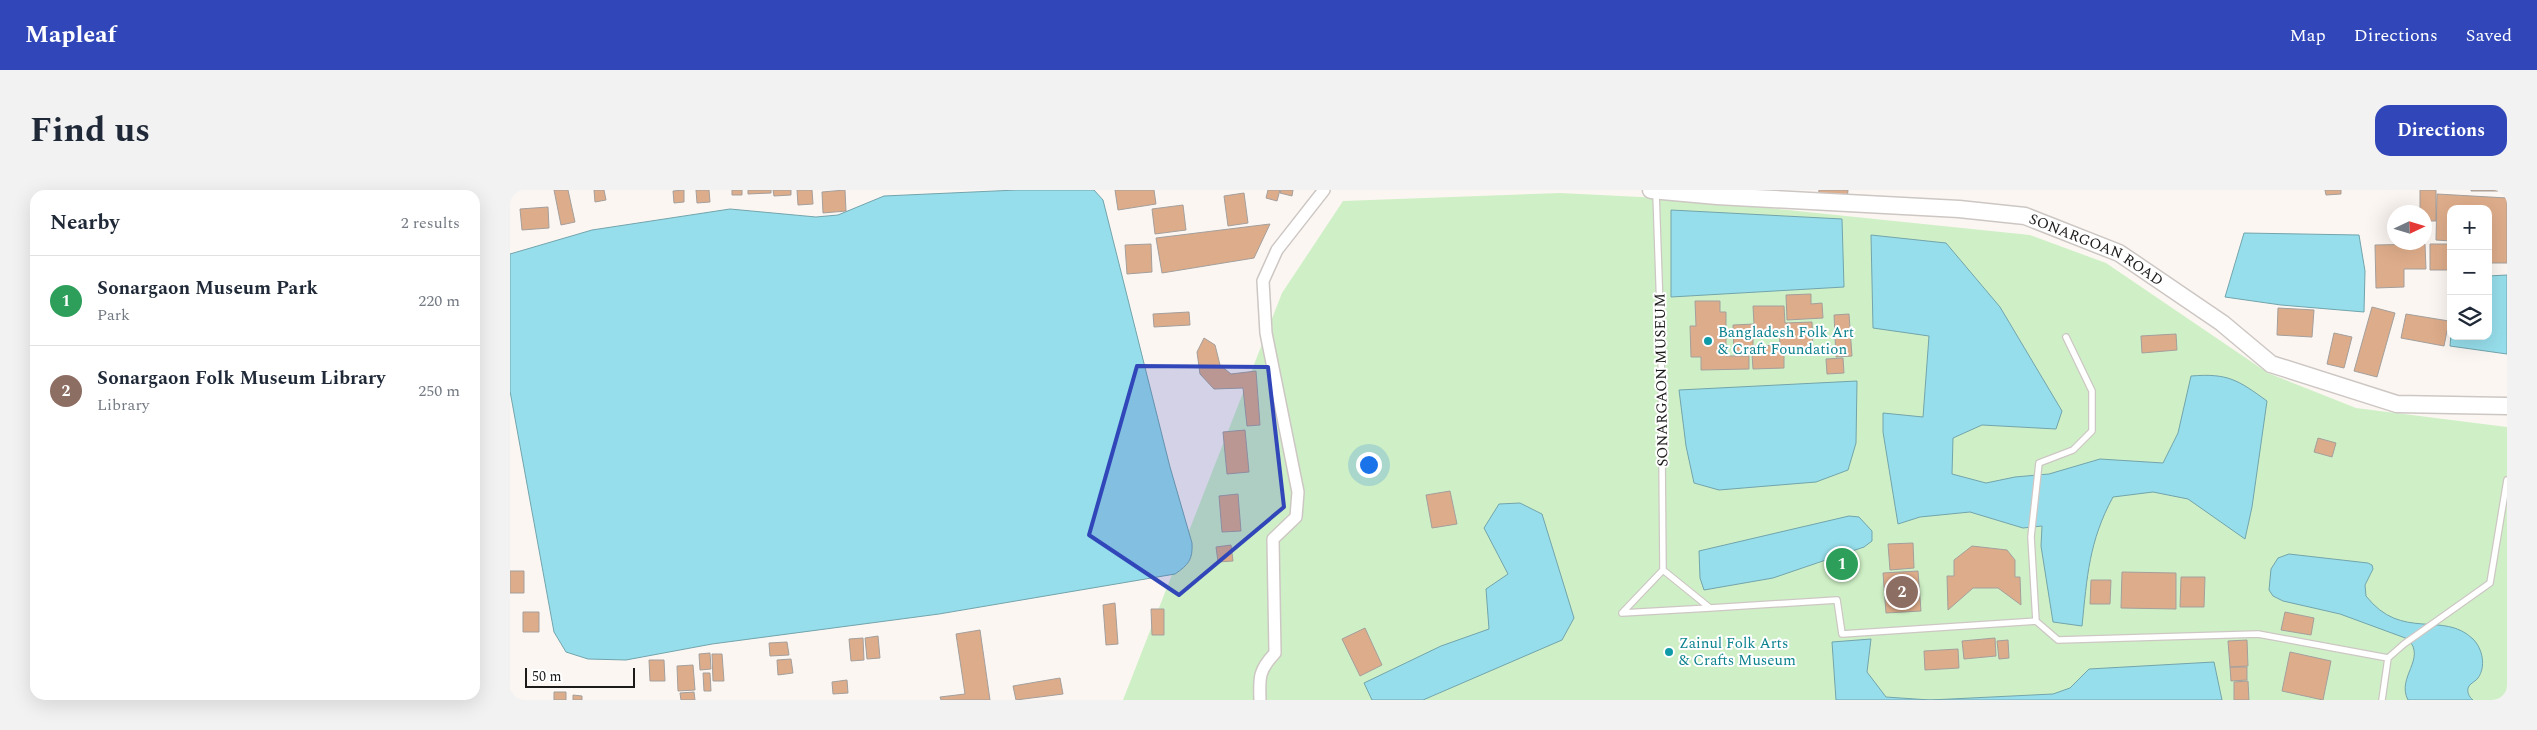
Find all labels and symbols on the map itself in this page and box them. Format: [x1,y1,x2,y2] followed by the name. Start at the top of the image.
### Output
[2387,205,2432,250] north arrow
[2025,208,2168,292] street label: SONARGOAN ROAD
[1648,293,1675,467] street label: SONARGAON MUSEUM
[1718,321,1854,361] place label: Bangladesh Folk Art & Craft Foundation
[1702,335,1714,347] marker: Bangladesh Folk Art & Craft Foundation
[1356,452,1382,478] your location
[1826,545,1858,583] pin: 1
[1886,573,1918,611] pin: 2
[1679,632,1796,672] place label: Zainul Folk Arts & Crafts Museum
[1663,646,1675,658] marker: Zainul Folk Arts & Crafts Museum
[525,665,635,688] scale bar

